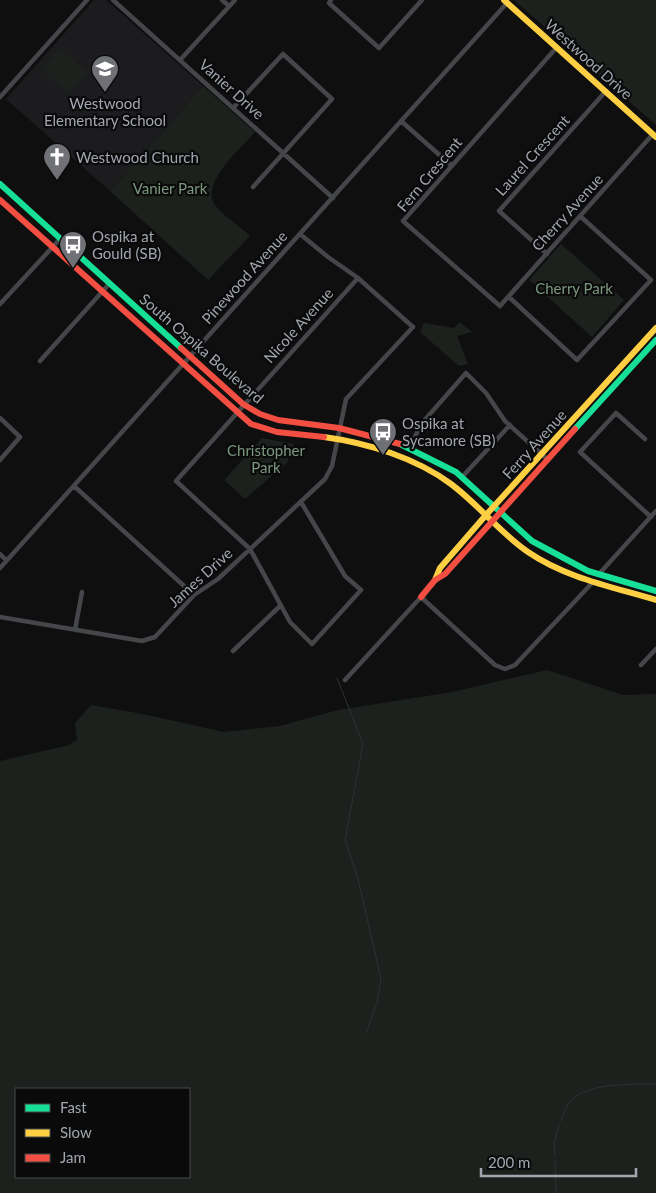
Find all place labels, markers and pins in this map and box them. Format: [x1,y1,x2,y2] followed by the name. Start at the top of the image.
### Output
[90,54,120,93] school or university icon: Westwood Elementary School
[44,94,166,129] place label: Westwood Elementary School
[42,142,72,181] church icon: Westwood Church
[76,148,199,166] place label: Westwood Church
[92,227,161,262] place label: Ospika at Gould (SB)
[58,230,88,269] bus stop icon: Ospika at Gould (SB)
[402,414,496,449] place label: Ospika at Sycamore (SB)
[368,417,398,456] bus stop icon: Ospika at Sycamore (SB)

